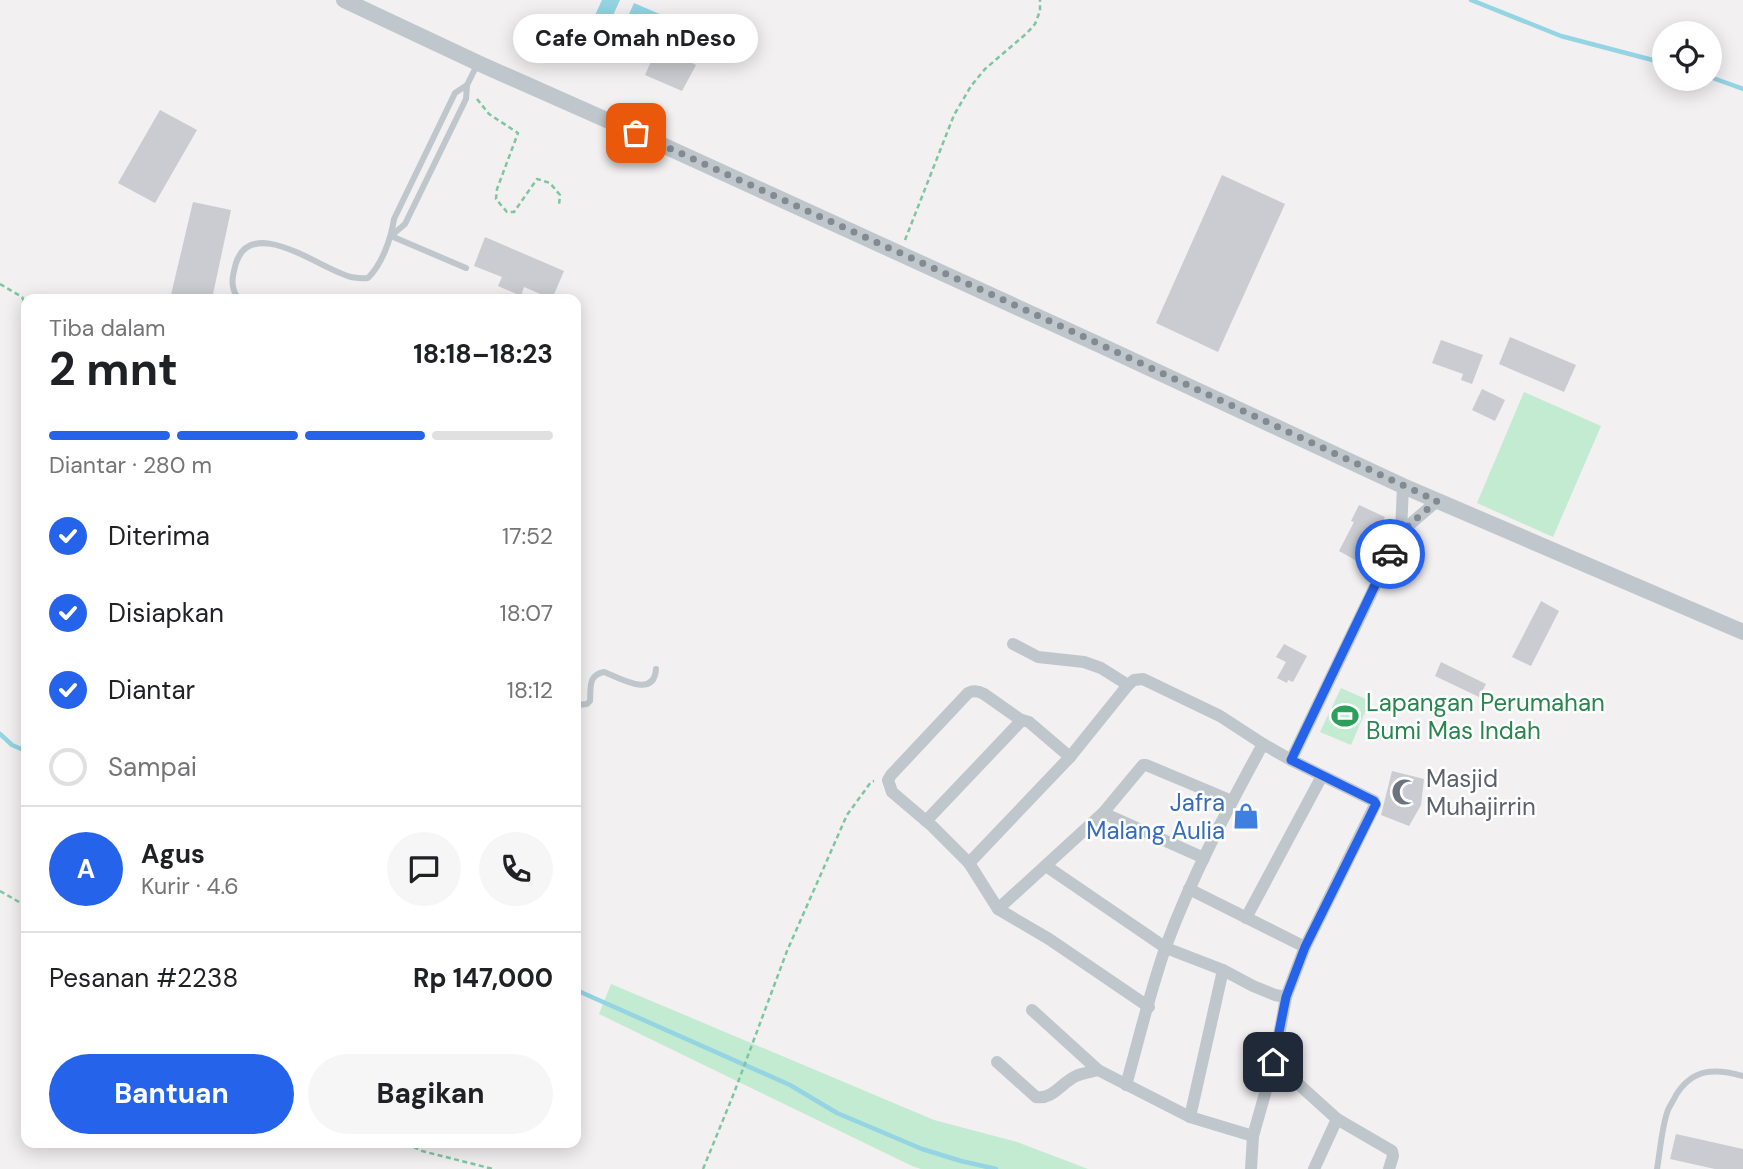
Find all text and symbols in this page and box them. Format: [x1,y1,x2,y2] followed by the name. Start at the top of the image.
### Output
[514,14,758,63] callout: Cafe Omah nDeso
[1652,21,1722,91] map controls
[1652,21,1722,91] button: locate
[535,23,736,53] text: Cafe Omah nDeso
[606,103,666,163] pin
[617,114,655,152] icon: bag
[49,313,166,343] text: Tiba dalam
[413,337,553,371] text: 18:18–18:23
[49,339,178,399] text: 2 mnt
[49,450,212,480] text: Diantar · 280 m
[49,517,87,555] icon: check
[108,519,210,553] text: Diterima
[1355,519,1425,589] courier
[502,521,553,551] text: 17:52
[1371,535,1409,573] icon: car
[49,594,87,632] icon: check
[108,596,224,630] text: Disiapkan
[500,598,553,628] text: 18:07
[49,671,87,709] icon: check
[108,673,195,707] text: Diantar
[507,675,553,705] text: 18:12
[1366,687,1605,746] place label: Lapangan Perumahan Bumi Mas Indah
[1330,701,1360,731] sports icon: Lapangan Perumahan Bumi Mas Indah
[108,750,197,784] text: Sampai
[1426,763,1536,822] place label: Masjid Muhajirrin
[1390,777,1420,807] mosque icon: Masjid Muhajirrin
[1086,787,1225,846] place label: Jafra Malang Aulia
[1231,801,1261,831] shop icon: Jafra Malang Aulia
[387,832,461,906] button: chat
[479,832,553,906] button: phone
[141,837,205,871] text: Agus
[77,852,95,886] text: A
[141,871,239,901] text: Kurir · 4.6
[49,961,238,995] text: Pesanan #2238
[413,961,553,995] text: Rp 147,000
[1243,1032,1303,1092] pin
[1254,1043,1292,1081] icon: home
[49,1054,294,1134] button: Bantuan
[308,1054,553,1134] button: Bagikan

